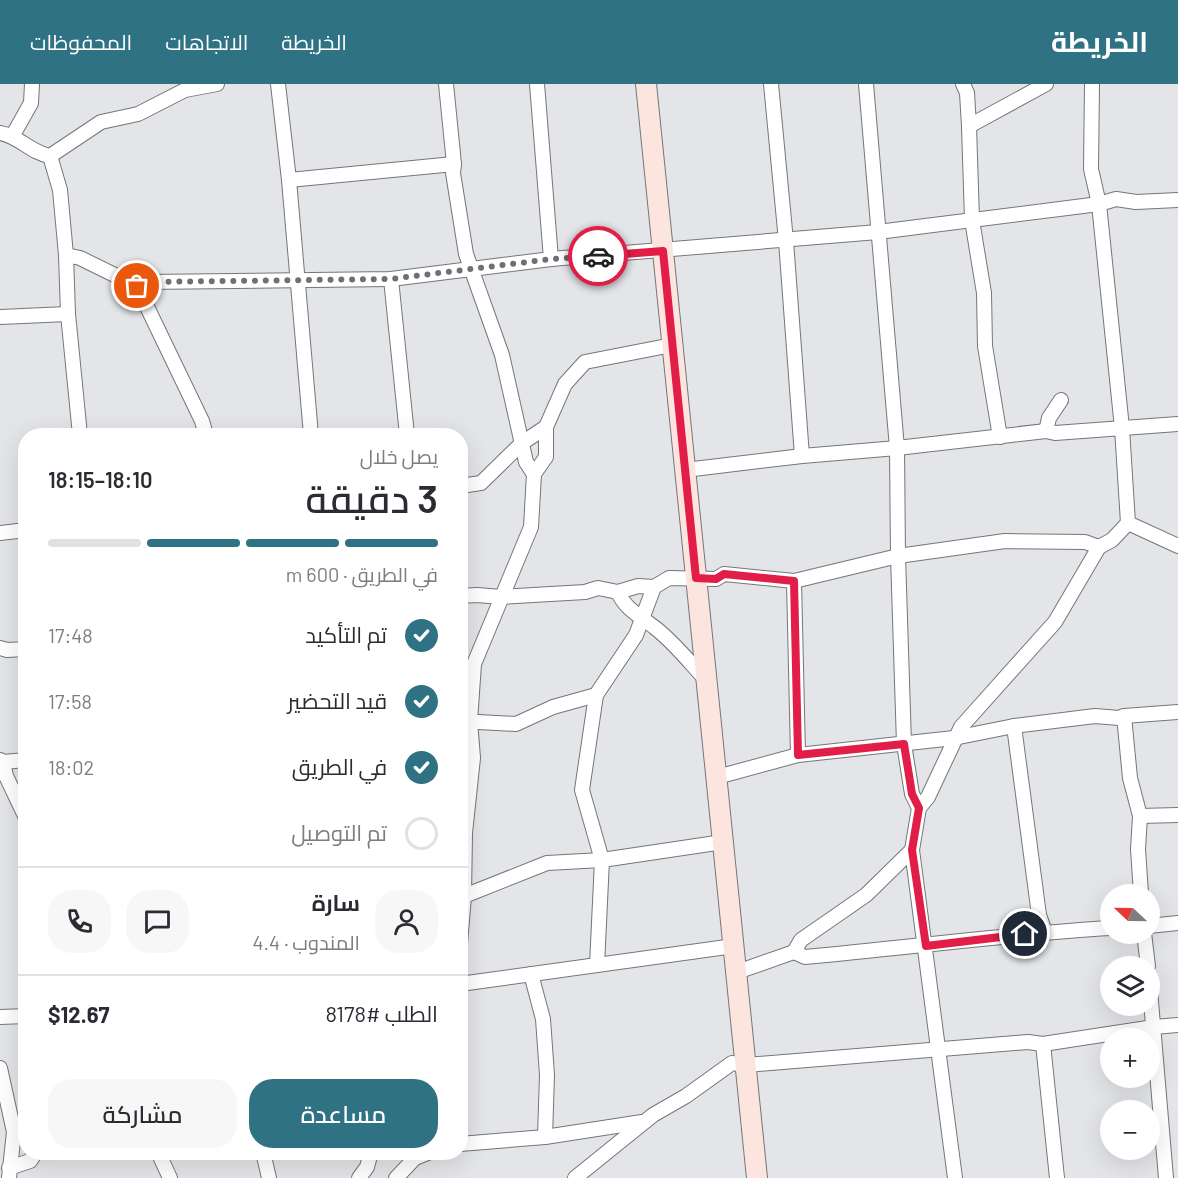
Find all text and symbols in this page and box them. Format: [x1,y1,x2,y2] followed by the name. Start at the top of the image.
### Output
[1051,24,1148,58] text: الخريطة
[30,29,132,54] text: المحفوظات
[165,29,248,54] text: الاتجاهات
[281,29,347,54] text: الخريطة
[568,226,628,286] courier
[582,240,615,273] icon: car
[111,260,162,311] pin
[120,269,153,302] icon: bag
[360,444,438,468] text: يصل خلال
[48,466,153,492] text: 18:10–18:15
[306,474,438,521] text: 3 دقيقة
[286,562,438,586] text: في الطريق · 600 m
[405,619,438,652] icon: check
[305,621,387,647] text: تم التأكيد
[48,623,93,647] text: 17:48
[405,685,438,718] icon: check
[287,687,387,713] text: قيد التحضير
[48,689,92,713] text: 17:58
[405,751,438,784] icon: check
[292,753,387,779] text: في الطريق
[48,755,94,779] text: 18:02
[291,819,387,845] text: تم التوصيل
[1100,884,1160,944] north arrow
[1100,884,1160,1160] map controls
[312,889,360,915] text: سارة
[48,890,111,953] button: phone
[126,890,189,953] button: chat
[375,890,438,953] button: person
[999,908,1050,959] pin
[1008,917,1041,950] icon: home
[253,930,360,954] text: المندوب · 4.4
[1100,956,1160,1016] button: layers
[326,1000,438,1026] text: الطلب #8178
[48,1001,109,1027] text: $12.67
[1100,1028,1160,1088] button: +
[48,1079,237,1148] button: مشاركة
[249,1079,438,1148] button: مساعدة
[1100,1100,1160,1160] button: −

